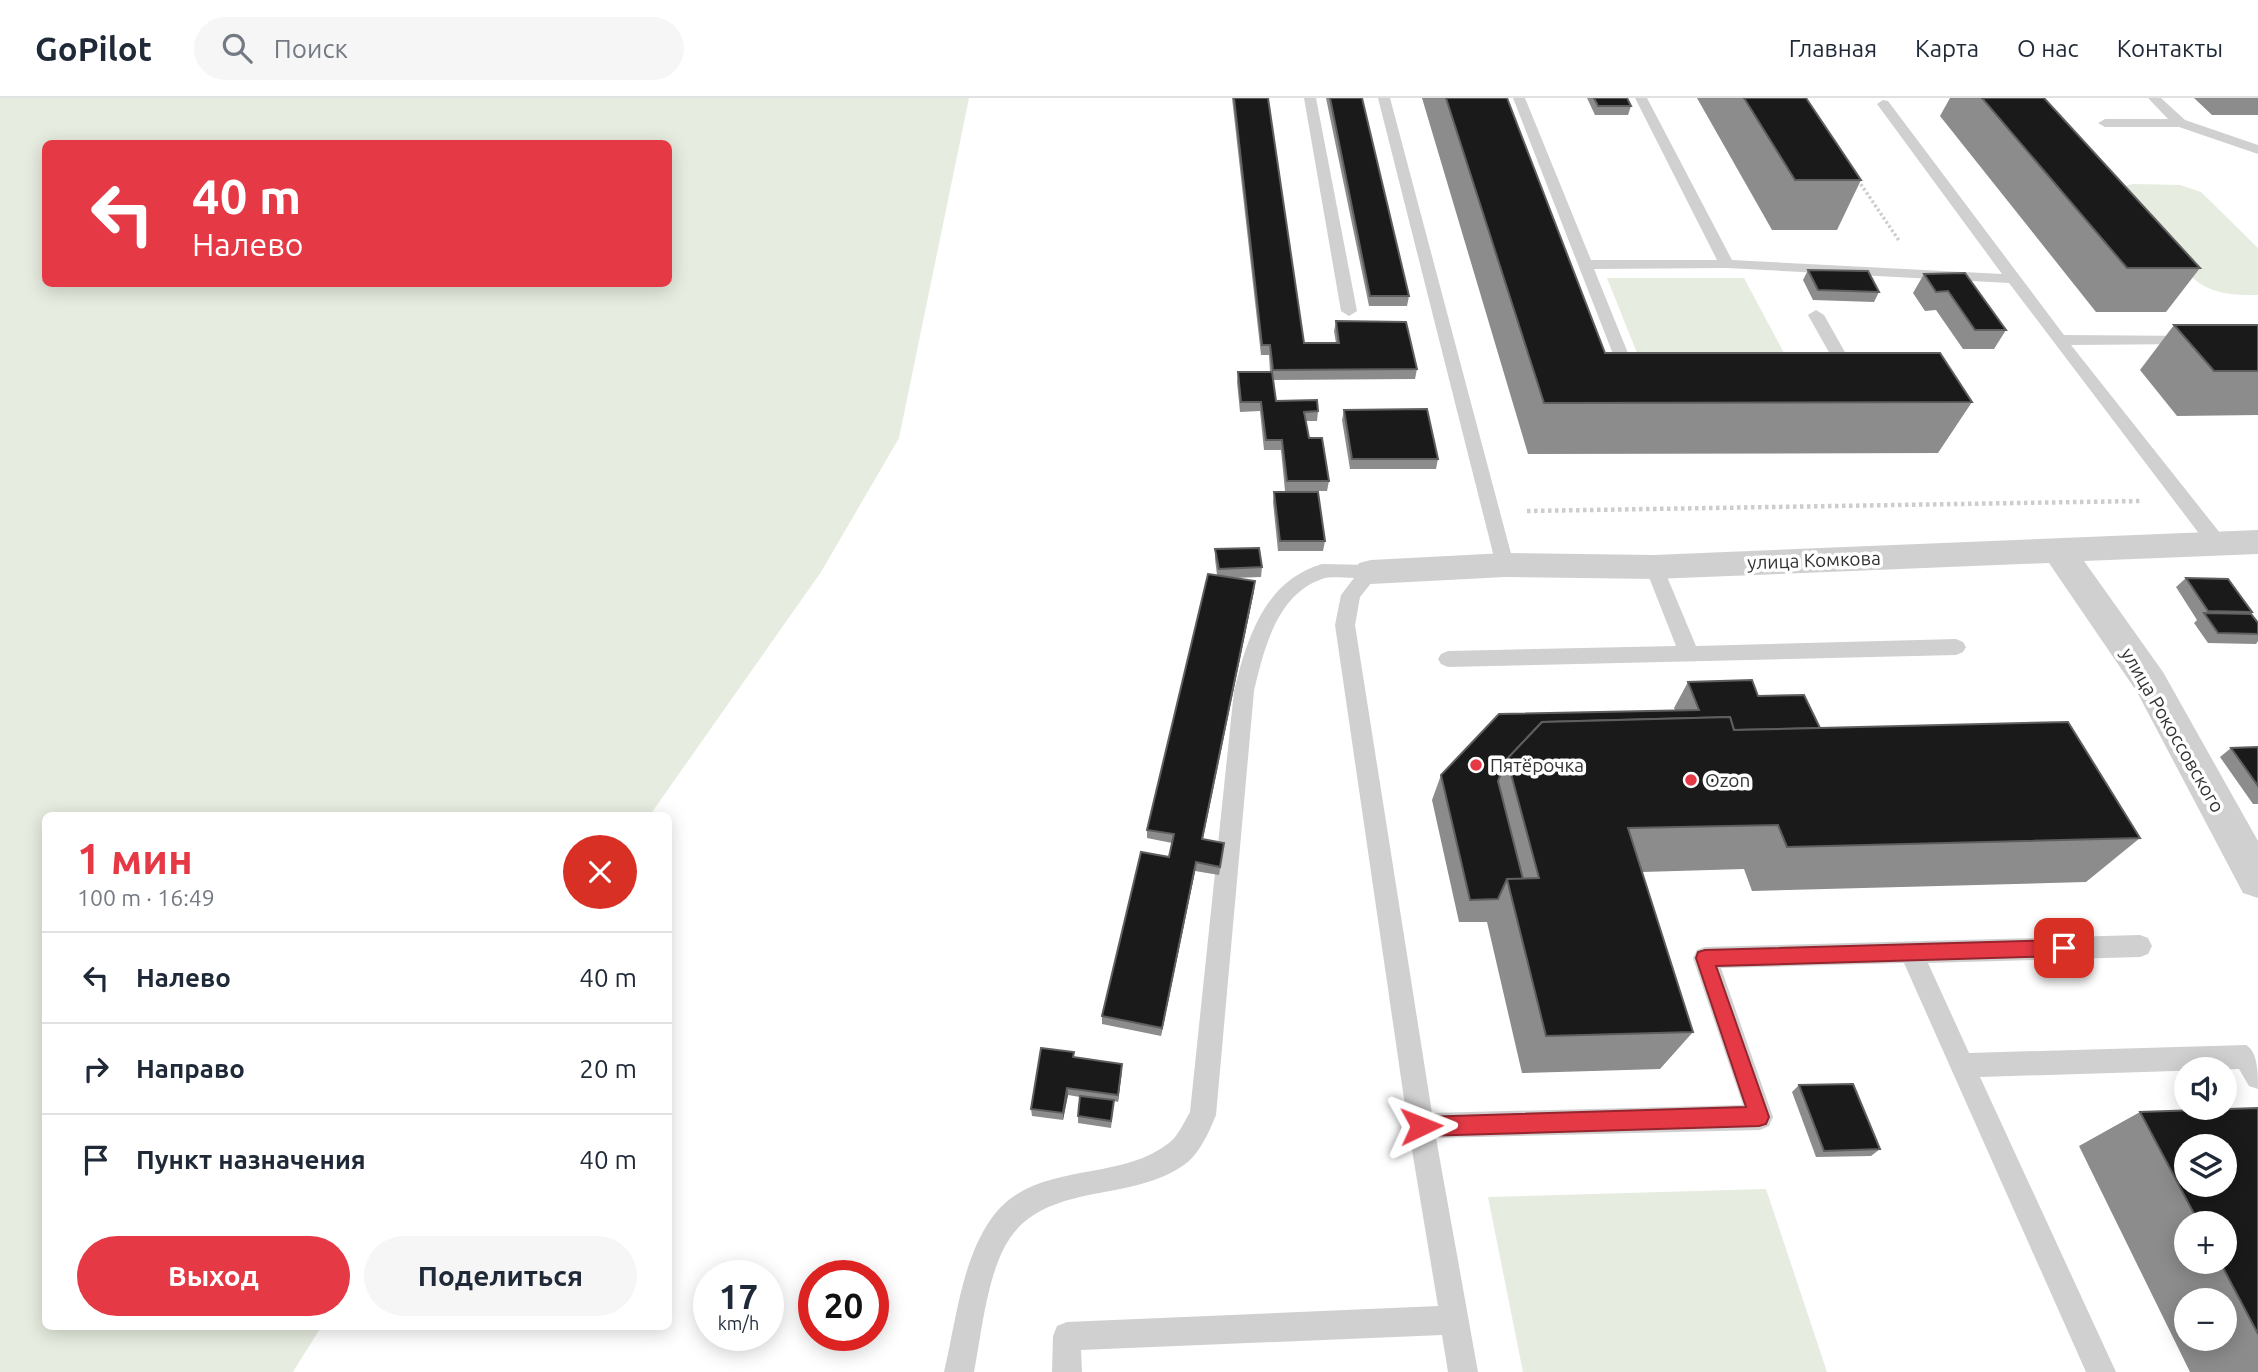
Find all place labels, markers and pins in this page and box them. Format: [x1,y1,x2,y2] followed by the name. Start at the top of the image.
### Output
[1490,754,1584,776] place label: Пятёрочка
[1468,757,1484,773] marker: Пятёрочка
[1705,769,1750,791] place label: Ozon
[1683,772,1699,788] marker: Ozon
[2034,918,2094,978] pin

